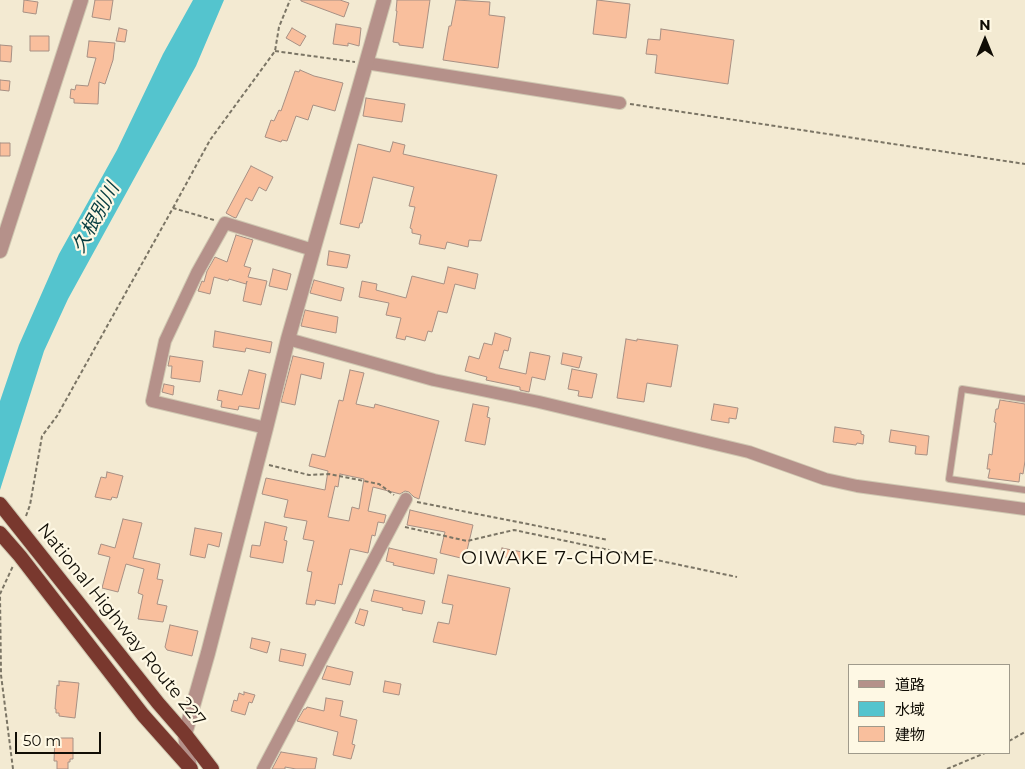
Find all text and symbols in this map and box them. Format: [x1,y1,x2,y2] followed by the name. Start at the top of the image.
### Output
[960,15,1010,65] north arrow
[979,16,991,34] text: N
[68,179,124,257] water label: 久根別川
[32,519,210,731] street label: National Highway Route 227
[459,547,657,569] district label: OIWAKE 7-CHOME
[848,664,1010,754] legend
[895,675,925,694] text: 道路
[895,700,925,719] text: 水域
[18,722,104,754] scale bar
[895,725,925,744] text: 建物
[23,731,61,750] text: 50 m

